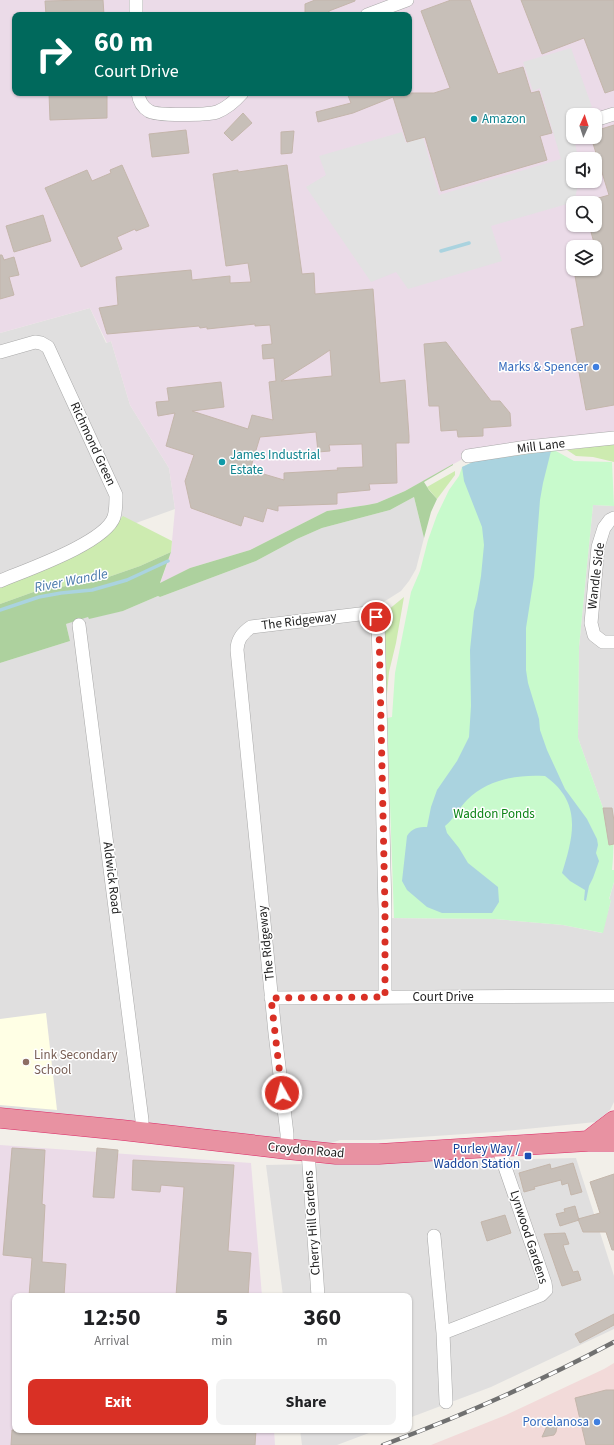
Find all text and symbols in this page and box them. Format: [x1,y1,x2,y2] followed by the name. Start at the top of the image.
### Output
[94,22,153,62] text: 60 m
[28,28,80,80] icon: right
[94,59,179,84] text: Court Drive
[566,108,602,144] north arrow
[566,108,602,276] map controls
[482,110,526,128] place label: Amazon
[469,114,479,124] marker: Amazon
[566,152,602,188] button: sound
[566,196,602,232] button: search
[566,240,602,276] button: layers
[498,358,588,376] place label: Marks & Spencer
[591,362,601,372] marker: Marks & Spencer
[66,399,120,489] street label: Richmond Green
[516,434,566,458] street label: Mill Lane
[230,446,320,479] place label: James Industrial Estate
[217,457,227,467] marker: James Industrial Estate
[583,542,609,610] street label: Wandle Side
[32,564,110,598] water label: River Wandle
[359,600,393,634] pin
[365,606,387,628] icon: arrive
[260,607,338,635] street label: The Ridgeway
[453,805,535,823] park label: Waddon Ponds
[99,841,125,915] street label: Aldwick Road
[253,904,279,982] street label: The Ridgeway
[412,988,474,1006] street label: Court Drive
[34,1046,118,1079] place label: Link Secondary School
[21,1057,31,1067] marker: Link Secondary School
[261,1072,303,1114] position arrow
[267,1138,345,1162] street label: Croydon Road
[433,1140,520,1173] place label: Purley Way / Waddon Station
[523,1151,533,1161] marker: Purley Way / Waddon Station
[299,1169,325,1276] street label: Cherry Hill Gardens
[505,1188,553,1287] street label: Lynwood Gardens
[83,1300,141,1335] text: 12:50
[216,1300,228,1335] text: 5
[303,1300,341,1335] text: 360
[94,1332,129,1350] text: Arrival
[211,1332,232,1350] text: min
[317,1332,328,1350] text: m
[28,1379,208,1425] button: Exit
[216,1379,396,1425] button: Share
[522,1413,589,1431] place label: Porcelanosa
[592,1417,602,1427] marker: Porcelanosa

